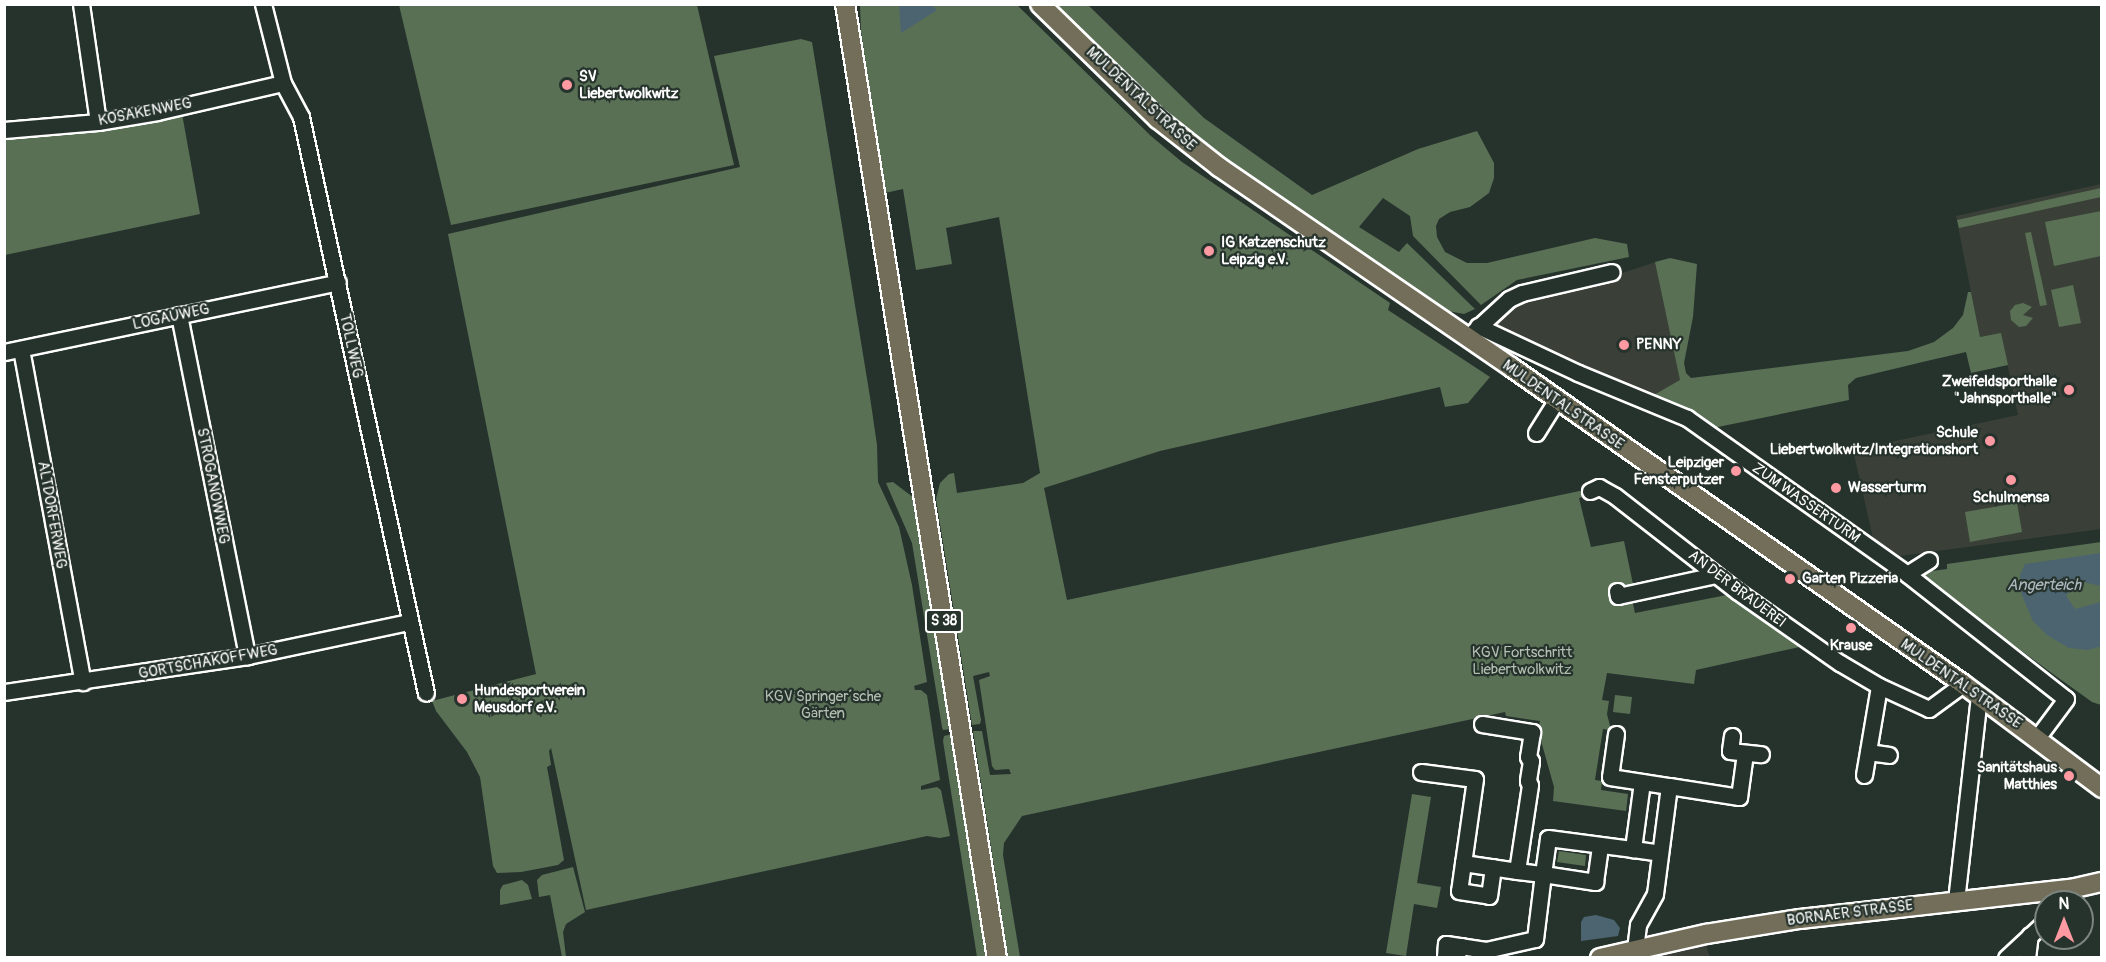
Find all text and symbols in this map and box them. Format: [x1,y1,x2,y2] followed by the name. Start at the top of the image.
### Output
[1082,43,1200,155] street label: MULDENTALSTRASSE
[579,67,678,102] place label: SV Liebertwolkwitz
[560,78,574,92] marker: SV Liebertwolkwitz
[97,94,193,130] street label: KOSAKENWEG
[1221,233,1326,268] place label: IG Katzenschutz Leipzig e.V.
[1202,244,1216,258] marker: IG Katzenschutz Leipzig e.V.
[131,300,211,334] street label: LOGAUWEG
[335,312,367,380] street label: TOLLWEG
[1636,336,1681,354] place label: PENNY
[1617,338,1631,352] marker: PENNY
[1499,356,1627,454] street label: MULDENTALSTRASSE
[1942,372,2057,407] place label: Zweifeldsporthalle "Jahnsporthalle"
[2062,383,2076,397] marker: Zweifeldsporthalle "Jahnsporthalle"
[1770,423,1978,458] place label: Schule Liebertwolkwitz/Integrationshort
[193,426,233,546] street label: STROGANOWWEG
[1983,434,1997,448] marker: Schule Liebertwolkwitz/Integrationshort
[1633,453,1724,488] place label: Leipziger Fensterputzer
[1749,459,1863,547] street label: ZUM WASSERTURM
[34,460,70,570] street label: ALTDORFERWEG
[1729,464,1743,478] marker: Leipziger Fensterputzer
[2004,473,2018,487] marker: Schulmensa
[1848,479,1926,497] place label: Wasserturm
[1829,481,1843,495] marker: Wasserturm
[1973,489,2049,507] place label: Schulmensa
[1685,546,1789,632] street label: AN DER BRAUEREI
[1802,570,1898,588] place label: Garten Pizzeria
[1783,572,1797,586] marker: Garten Pizzeria
[2007,575,2081,595] water label: Angerteich
[924,610,964,632] road number: S 38
[1844,621,1858,635] marker: Krause
[1897,635,2025,733] street label: MULDENTALSTRASSE
[1830,637,1872,655] place label: Krause
[137,641,279,683] street label: GORTSCHAKOFFWEG
[1472,643,1572,678] park label: KGV Fortschritt Liebertwolkwitz
[474,681,585,716] place label: Hundesportverein Meusdorf e.V.
[765,687,881,722] park label: KGV Springer´sche Gärten
[455,692,469,706] marker: Hundesportverein Meusdorf e.V.
[1977,758,2057,793] place label: Sanitätshaus Matthies
[2062,769,2076,783] marker: Sanitätshaus Matthies
[2034,890,2094,950] north arrow
[2059,894,2069,914] text: N
[1786,896,1914,930] street label: BORNAER STRASSE

